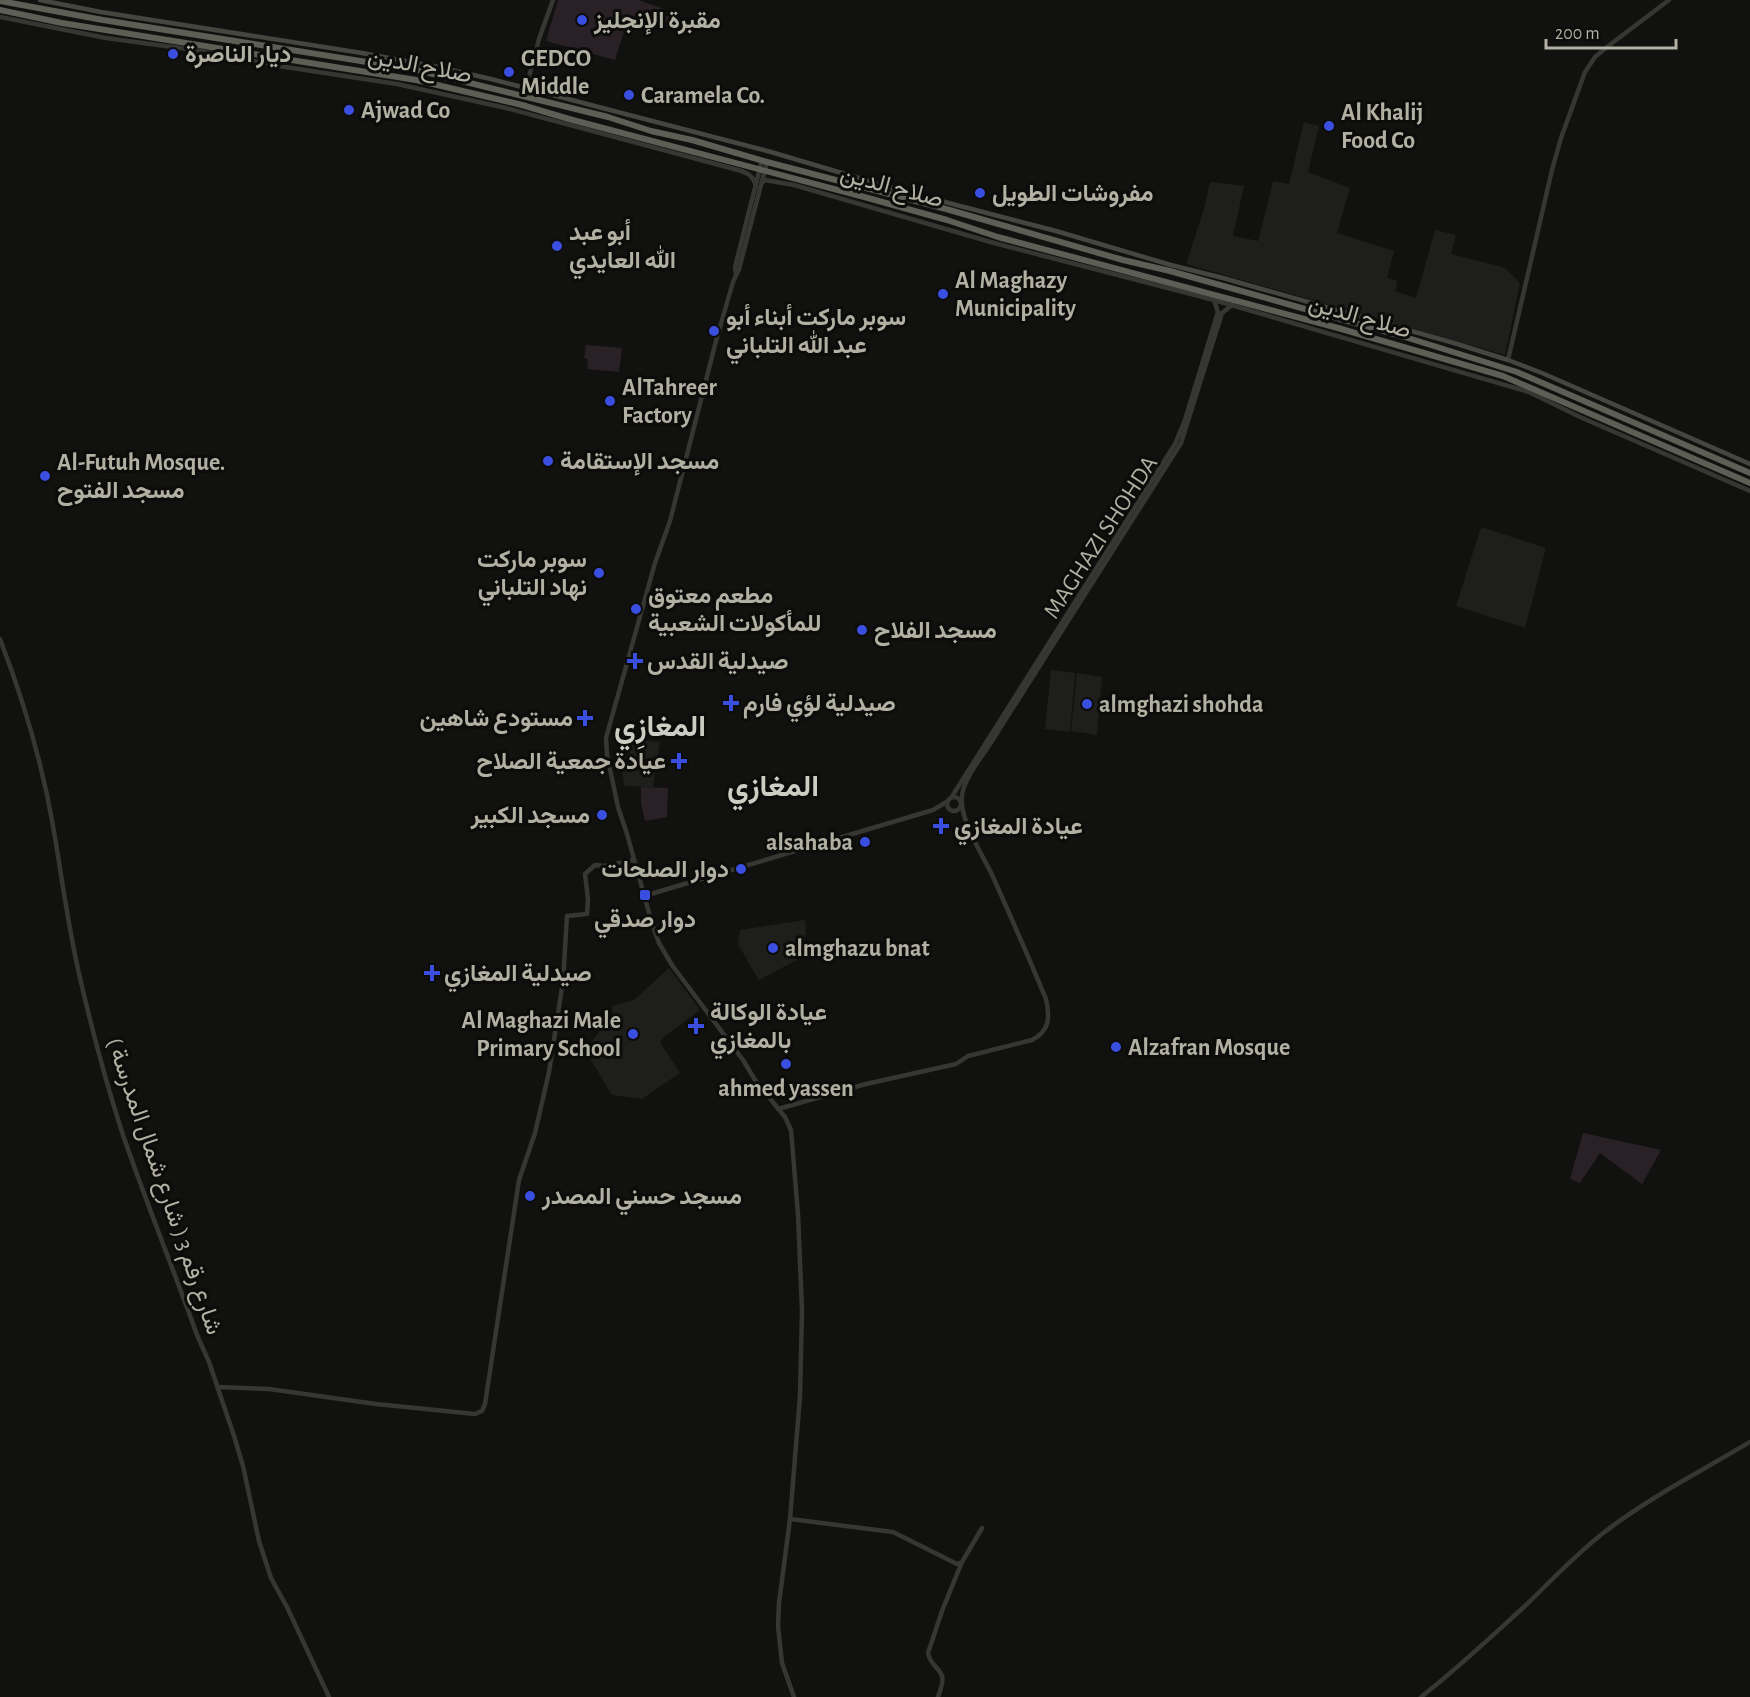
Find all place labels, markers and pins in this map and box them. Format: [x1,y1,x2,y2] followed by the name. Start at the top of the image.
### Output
[593,9,721,35] place label: مقبرة الإنجليز
[575,13,589,27] marker: مقبرة الإنجليز
[185,43,291,69] place label: ديار الناصرة
[166,47,180,61] marker: ديار الناصرة
[521,47,591,99] place label: GEDCO Middle
[502,65,516,79] marker: GEDCO Middle
[641,84,765,108] place label: Caramela Co.
[622,88,636,102] marker: Caramela Co.
[361,99,450,123] place label: Ajwad Co
[1341,101,1423,153] place label: Al Khalij Food Co
[342,103,356,117] marker: Ajwad Co
[1322,119,1336,133] marker: Al Khalij Food Co
[992,182,1153,208] place label: مفروشات الطويل
[973,186,987,200] marker: مفروشات الطويل
[569,218,676,280] place label: أبو عبد الله العايدي
[550,239,564,253] marker: أبو عبد الله العايدي
[955,269,1076,321] place label: Al Maghazy Municipality
[936,287,950,301] marker: Al Maghazy Municipality
[726,303,906,365] place label: سوبر ماركت أبناء أبو عبد الله التلباني
[707,324,721,338] marker: سوبر ماركت أبناء أبو عبد الله التلباني
[622,376,718,428] place label: AlTahreer Factory
[603,394,617,408] marker: AlTahreer Factory
[560,450,719,476] place label: مسجد الإستقامة
[57,451,225,506] place label: Al-Futuh Mosque. مسجد الفتوح
[541,454,555,468] marker: مسجد الإستقامة
[38,469,52,483] marker: Al-Futuh Mosque. مسجد الفتوح
[477,548,587,607] place label: سوبر ماركت نهاد التلباني
[592,566,606,580] marker: سوبر ماركت نهاد التلباني
[648,584,821,638] place label: مطعم معتوق للمأكولات الشعبية
[629,602,643,616] marker: مطعم معتوق للمأكولات الشعبية
[874,619,997,646] place label: مسجد الفلاح
[855,623,869,637] marker: مسجد الفلاح
[647,650,789,675] place label: صيدلية القدس
[628,654,642,668] marker: صيدلية القدس
[743,692,896,723] place label: صيدلية لؤي فارم
[1099,693,1263,717] place label: almghazi shohda
[724,696,738,710] marker: صيدلية لؤي فارم
[1080,697,1094,711] marker: almghazi shohda
[420,707,573,734] place label: مستودع شاهين
[578,711,592,725] marker: مستودع شاهين
[476,750,666,777] place label: عيادة جمعية الصلاح
[670,752,688,770] marker: عيادة جمعية الصلاح
[470,804,590,830] place label: مسجد الكبير
[595,808,609,822] marker: مسجد الكبير
[954,815,1083,846] place label: عيادة المغازي
[932,817,950,835] marker: عيادة المغازي
[766,831,853,855] place label: alsahaba
[858,835,872,849] marker: alsahaba
[601,858,729,884] place label: دوار الصلحات
[734,862,748,876] marker: دوار الصلحات
[638,888,652,902] marker: دوار صدقي
[594,908,696,939] place label: دوار صدقي
[785,937,930,961] place label: almghazu bnat
[766,941,780,955] marker: almghazu bnat
[444,962,592,993] place label: صيدلية المغازي
[425,966,439,980] marker: صيدلية المغازي
[710,1001,827,1060] place label: عيادة الوكالة بالمغازي
[462,1009,621,1061] place label: Al Maghazi Male Primary School
[687,1017,705,1035] marker: عيادة الوكالة بالمغازي
[626,1027,640,1041] marker: Al Maghazi Male Primary School
[1128,1036,1290,1060] place label: Alzafran Mosque
[1109,1040,1123,1054] marker: Alzafran Mosque
[779,1057,793,1071] marker: ahmed yassen
[718,1077,854,1101] place label: ahmed yassen
[541,1185,742,1216] place label: مسجد حسني المصدر
[523,1189,537,1203] marker: مسجد حسني المصدر

